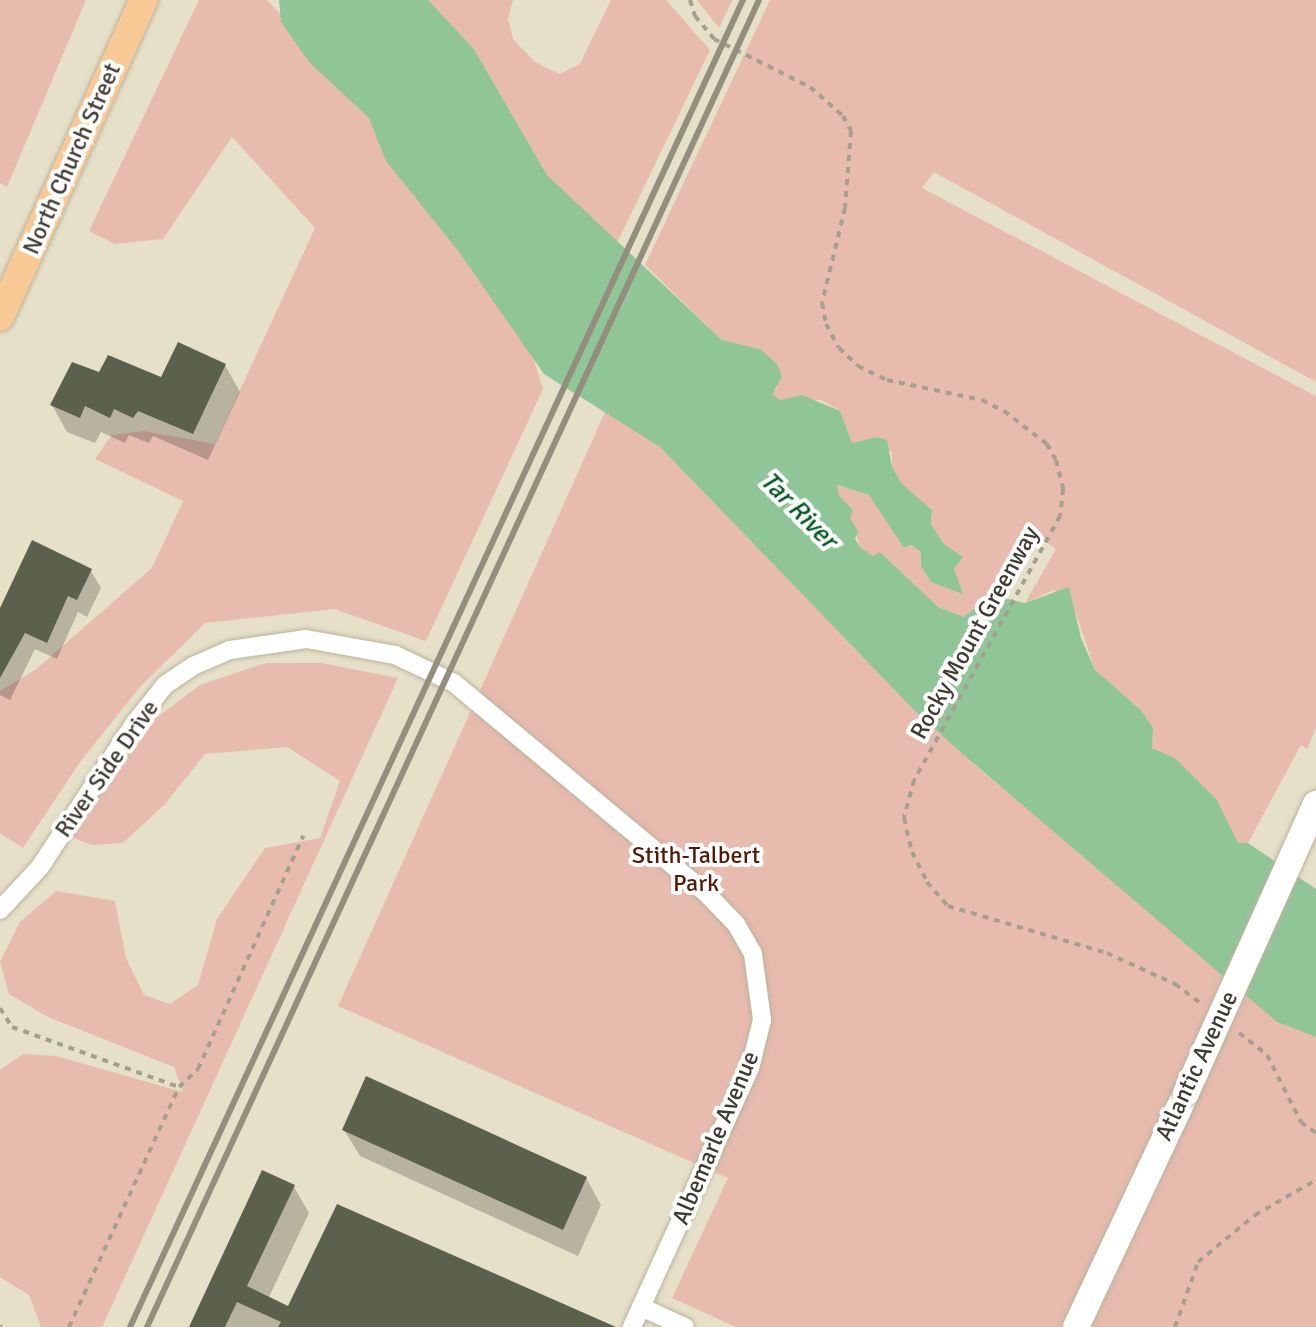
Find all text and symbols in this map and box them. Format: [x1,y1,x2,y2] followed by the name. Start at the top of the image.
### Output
[17,59,127,259] street label: North Church Street
[753,466,843,556] water label: Tar River
[904,522,1046,744] street label: Rocky Mount Greenway
[49,695,165,843] street label: River Side Drive
[632,842,760,898] park label: Stith-Talbert Park
[1150,987,1244,1145] street label: Atlantic Avenue
[667,1047,765,1229] street label: Albemarle Avenue

